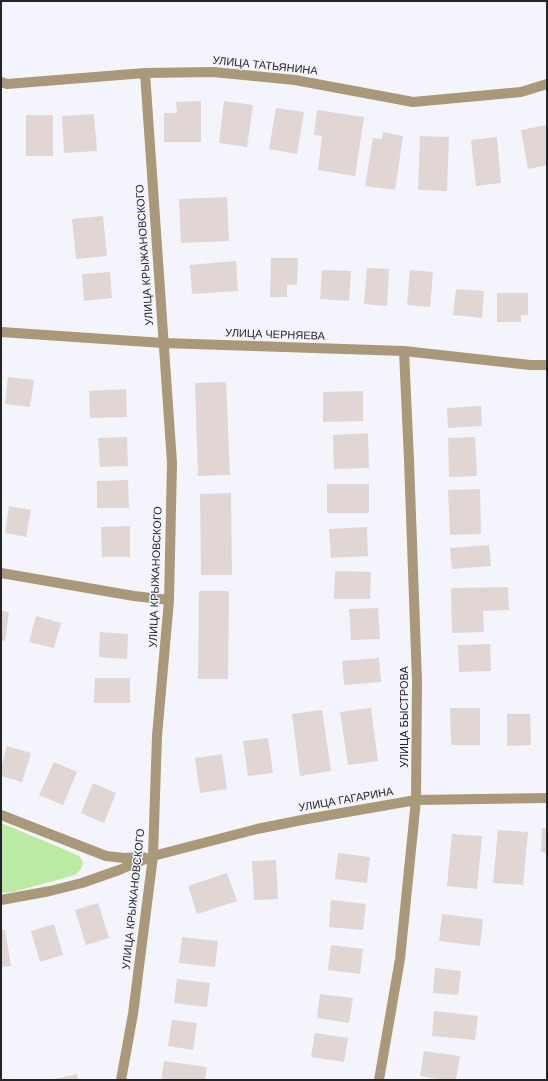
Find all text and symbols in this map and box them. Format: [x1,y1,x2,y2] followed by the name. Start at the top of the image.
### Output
[212,54,318,78] street label: УЛИЦА ТАТЬЯНИНА
[133,184,157,326] street label: УЛИЦА КРЫЖАНОВСКОГО
[225,327,325,343] street label: УЛИЦА ЧЕРНЯЕВА
[147,506,165,648] street label: УЛИЦА КРЫЖАНОВСКОГО
[398,666,412,768] street label: УЛИЦА БЫСТРОВА
[298,785,394,815] street label: УЛИЦА ГАГАРИНА
[120,828,148,970] street label: УЛИЦА КРЫЖАНОВСКОГО

